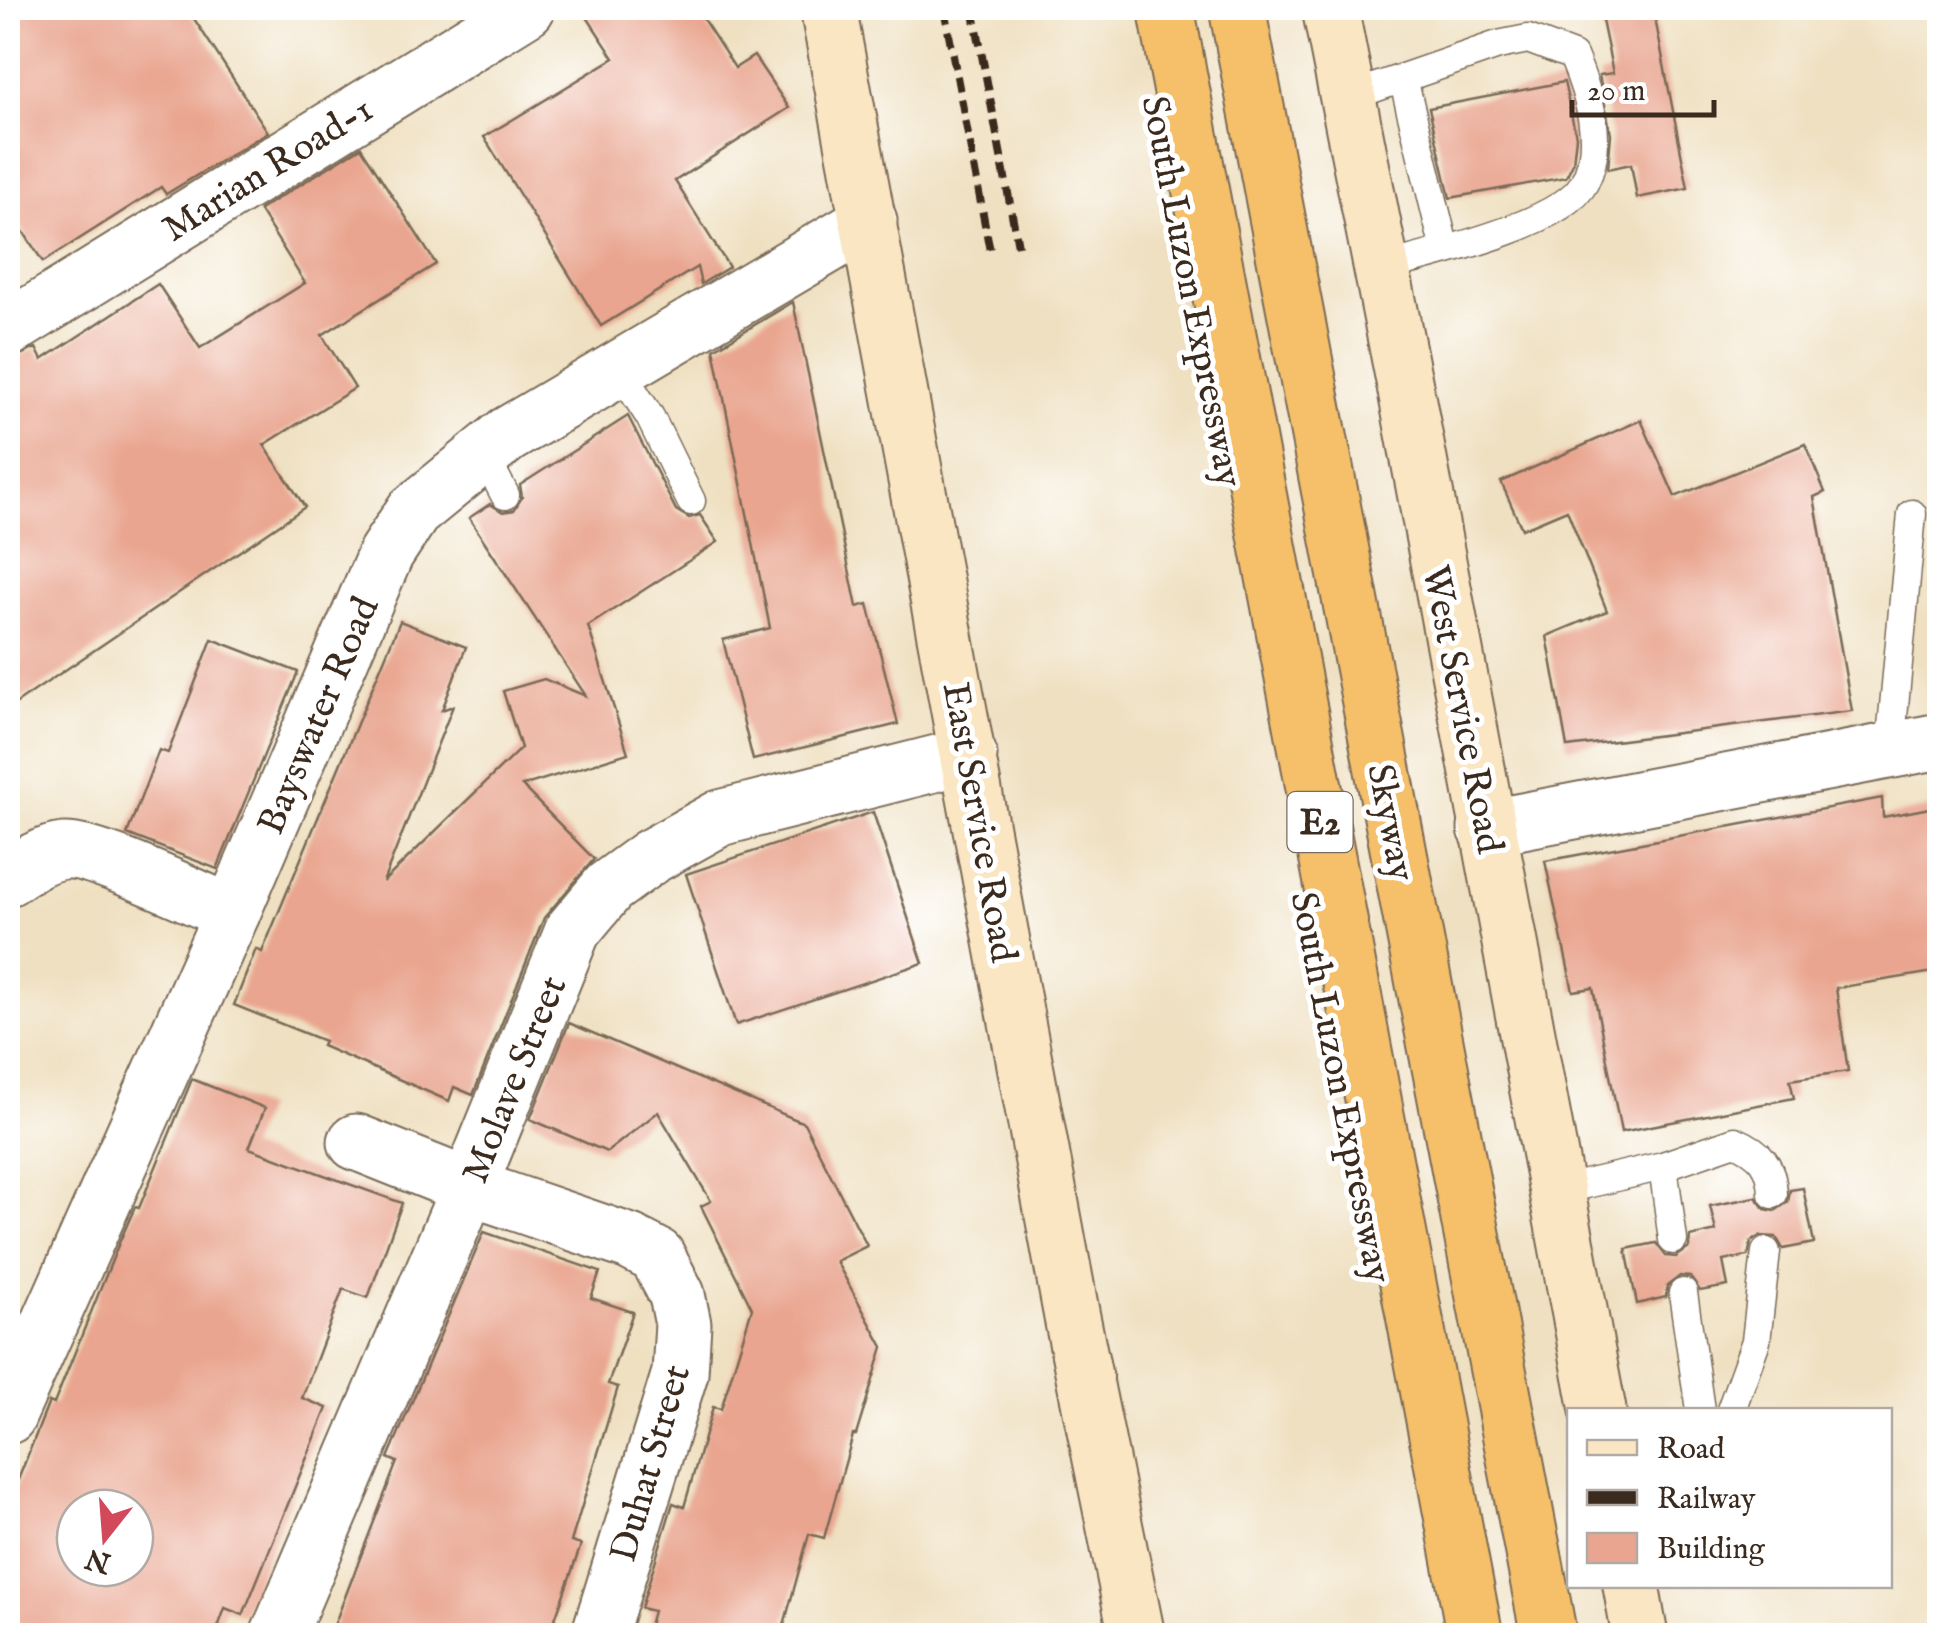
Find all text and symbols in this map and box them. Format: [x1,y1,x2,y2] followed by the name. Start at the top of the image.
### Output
[1572,55,1714,117] scale bar
[1587,73,1646,111] text: 20 m
[155,87,383,254] street label: Marian Road-1
[1129,92,1252,491] street label: South Luzon Expressway
[1410,562,1513,858] street label: West Service Road
[248,590,392,842] street label: Bayswater Road
[930,679,1026,967] street label: East Service Road
[1354,760,1424,885] street label: Skyway
[1288,792,1352,852] road number: E2
[1278,888,1401,1287] street label: South Luzon Expressway
[453,970,579,1191] street label: Molave Street
[601,1360,703,1568] street label: Duhat Street
[1567,1408,1892,1588] legend
[1657,1431,1726,1469] text: Road
[1657,1481,1756,1519] text: Railway
[55,1488,155,1588] north arrow
[1657,1531,1766,1569] text: Building
[82,1539,116,1580] text: N

